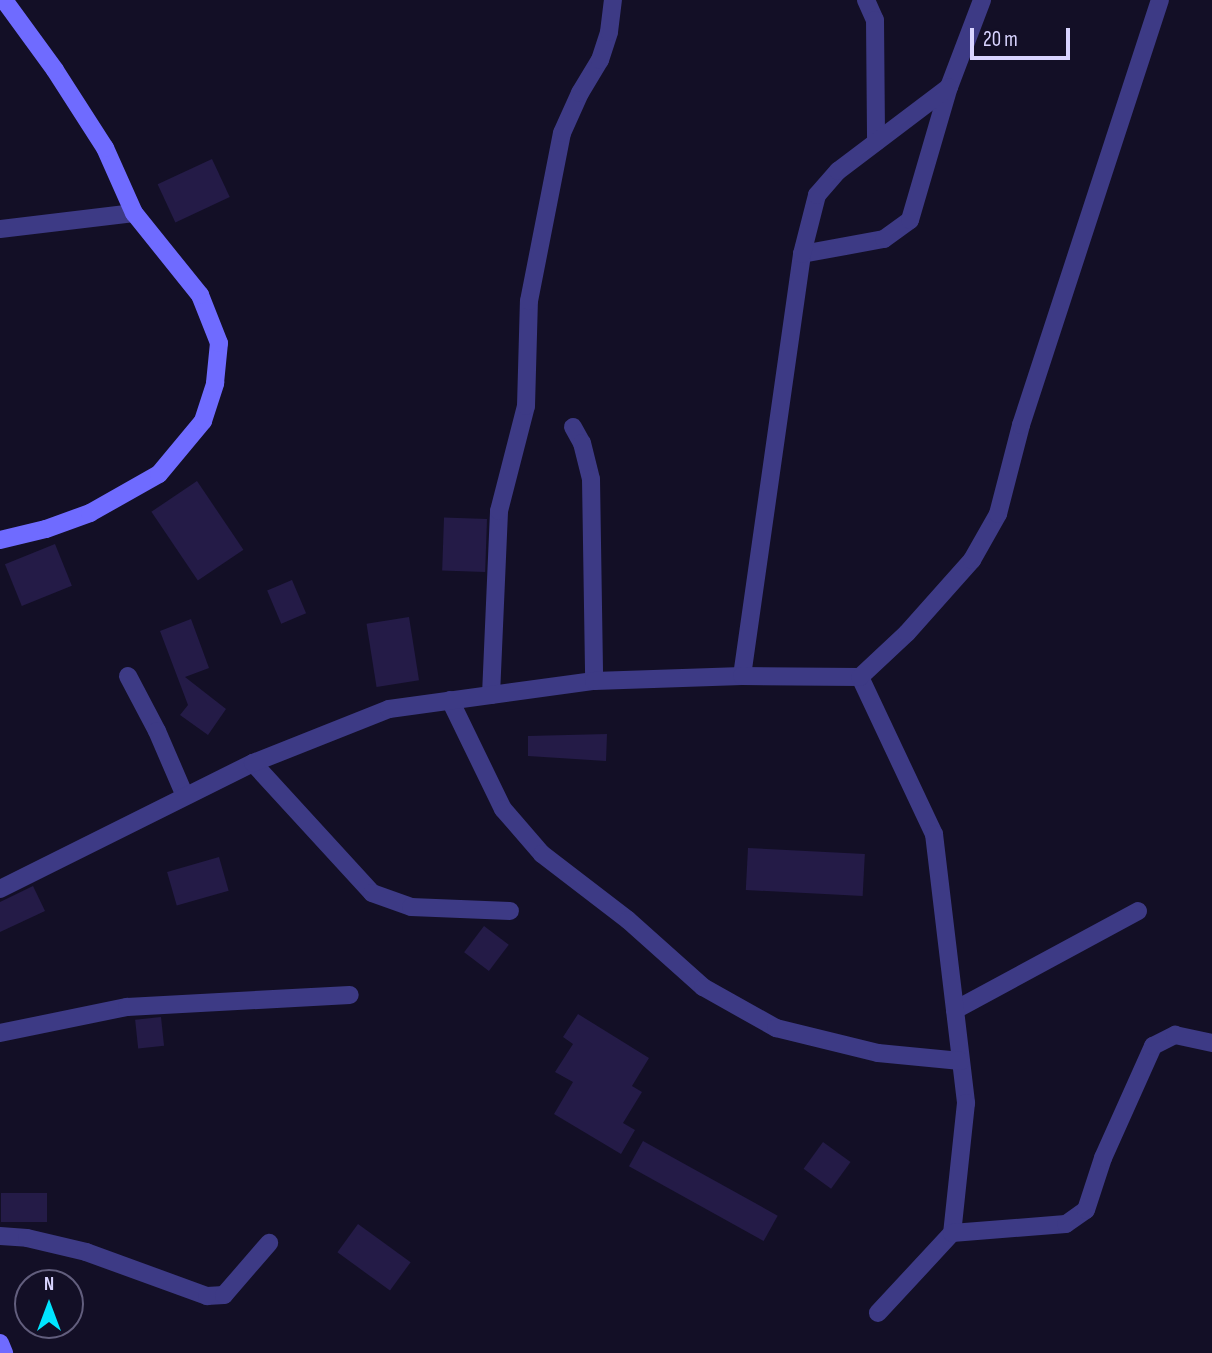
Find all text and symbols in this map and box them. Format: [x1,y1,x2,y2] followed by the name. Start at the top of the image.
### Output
[974,14,1074,58] scale bar
[983,27,1018,52] text: 20 m
[14,1269,84,1339] north arrow
[44,1273,54,1296] text: N

